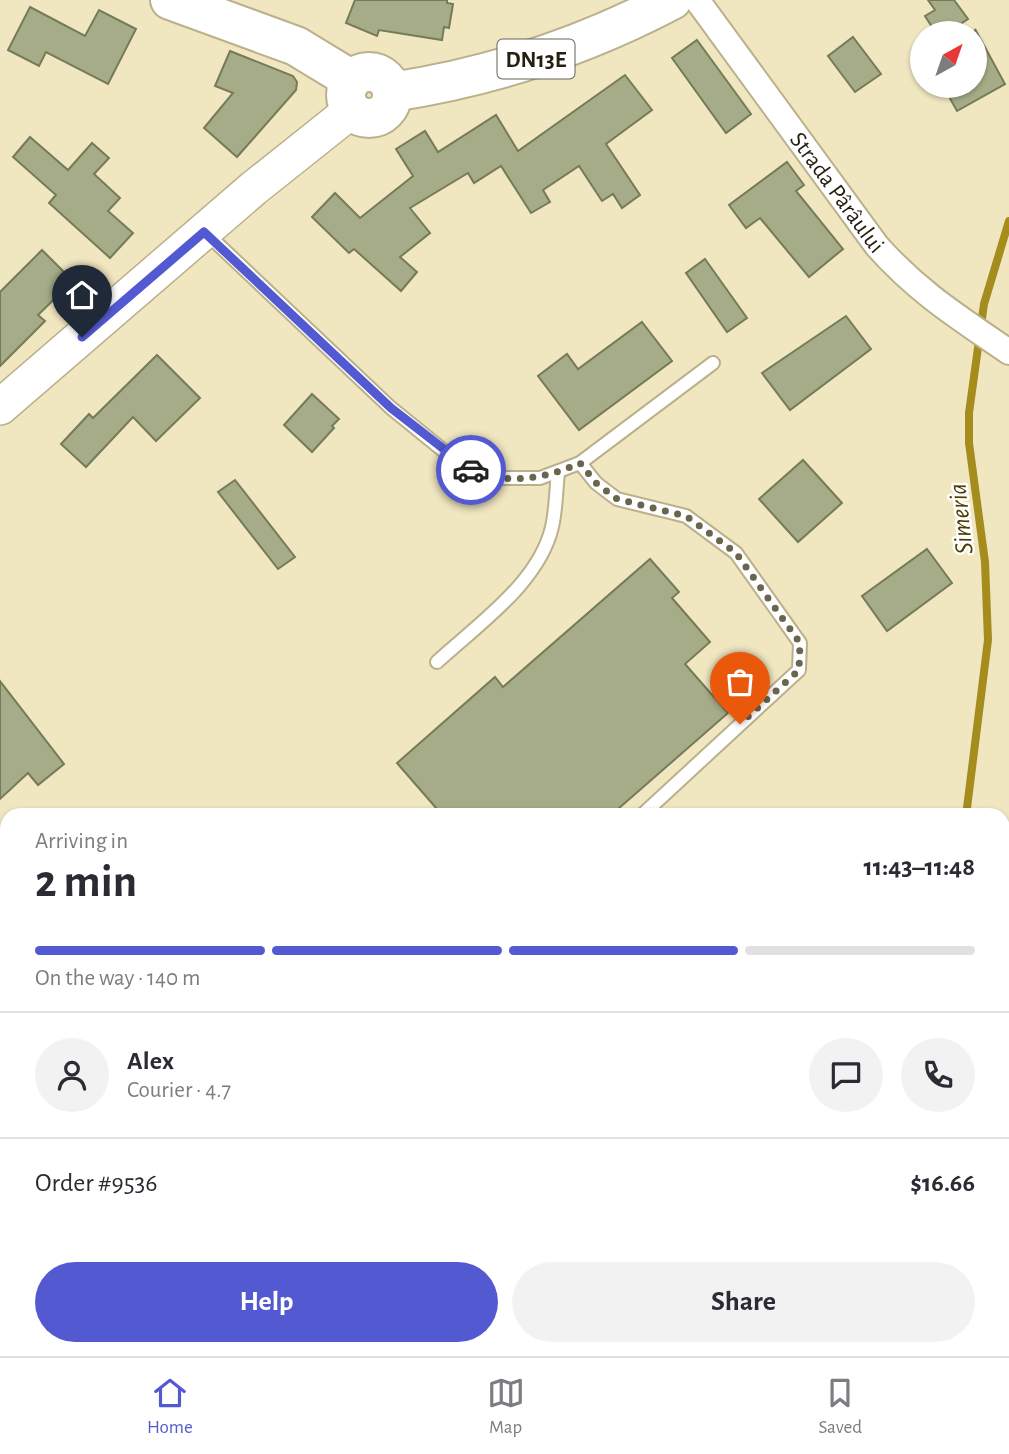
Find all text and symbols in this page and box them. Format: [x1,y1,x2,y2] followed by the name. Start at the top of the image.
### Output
[910,21,987,98] north arrow
[910,21,987,98] map controls
[498,40,574,78] road number: DN13E
[785,128,888,258] street label: Strada Pârâului
[52,265,112,337] pin
[63,276,101,314] icon: home
[436,435,506,505] courier
[452,451,490,489] icon: car
[944,482,978,556] water label: Simeria
[710,652,770,724] pin
[721,663,759,701] icon: bag
[35,830,128,853] text: Arriving in
[863,854,975,880] text: 11:43–11:48
[35,859,137,905] text: 2 min
[35,967,200,990] text: On the way · 140 m
[35,1038,109,1112] button: person
[809,1038,883,1112] button: chat
[901,1038,975,1112] button: phone
[127,1048,174,1074] text: Alex
[127,1079,231,1102] text: Courier · 4.7
[35,1170,157,1196] text: Order #9536
[910,1170,975,1196] text: $16.66
[35,1262,498,1342] button: Help
[512,1262,975,1342] button: Share
[147,1374,193,1439] tab: Home
[487,1374,525,1439] tab: Map
[819,1374,862,1439] tab: Saved

